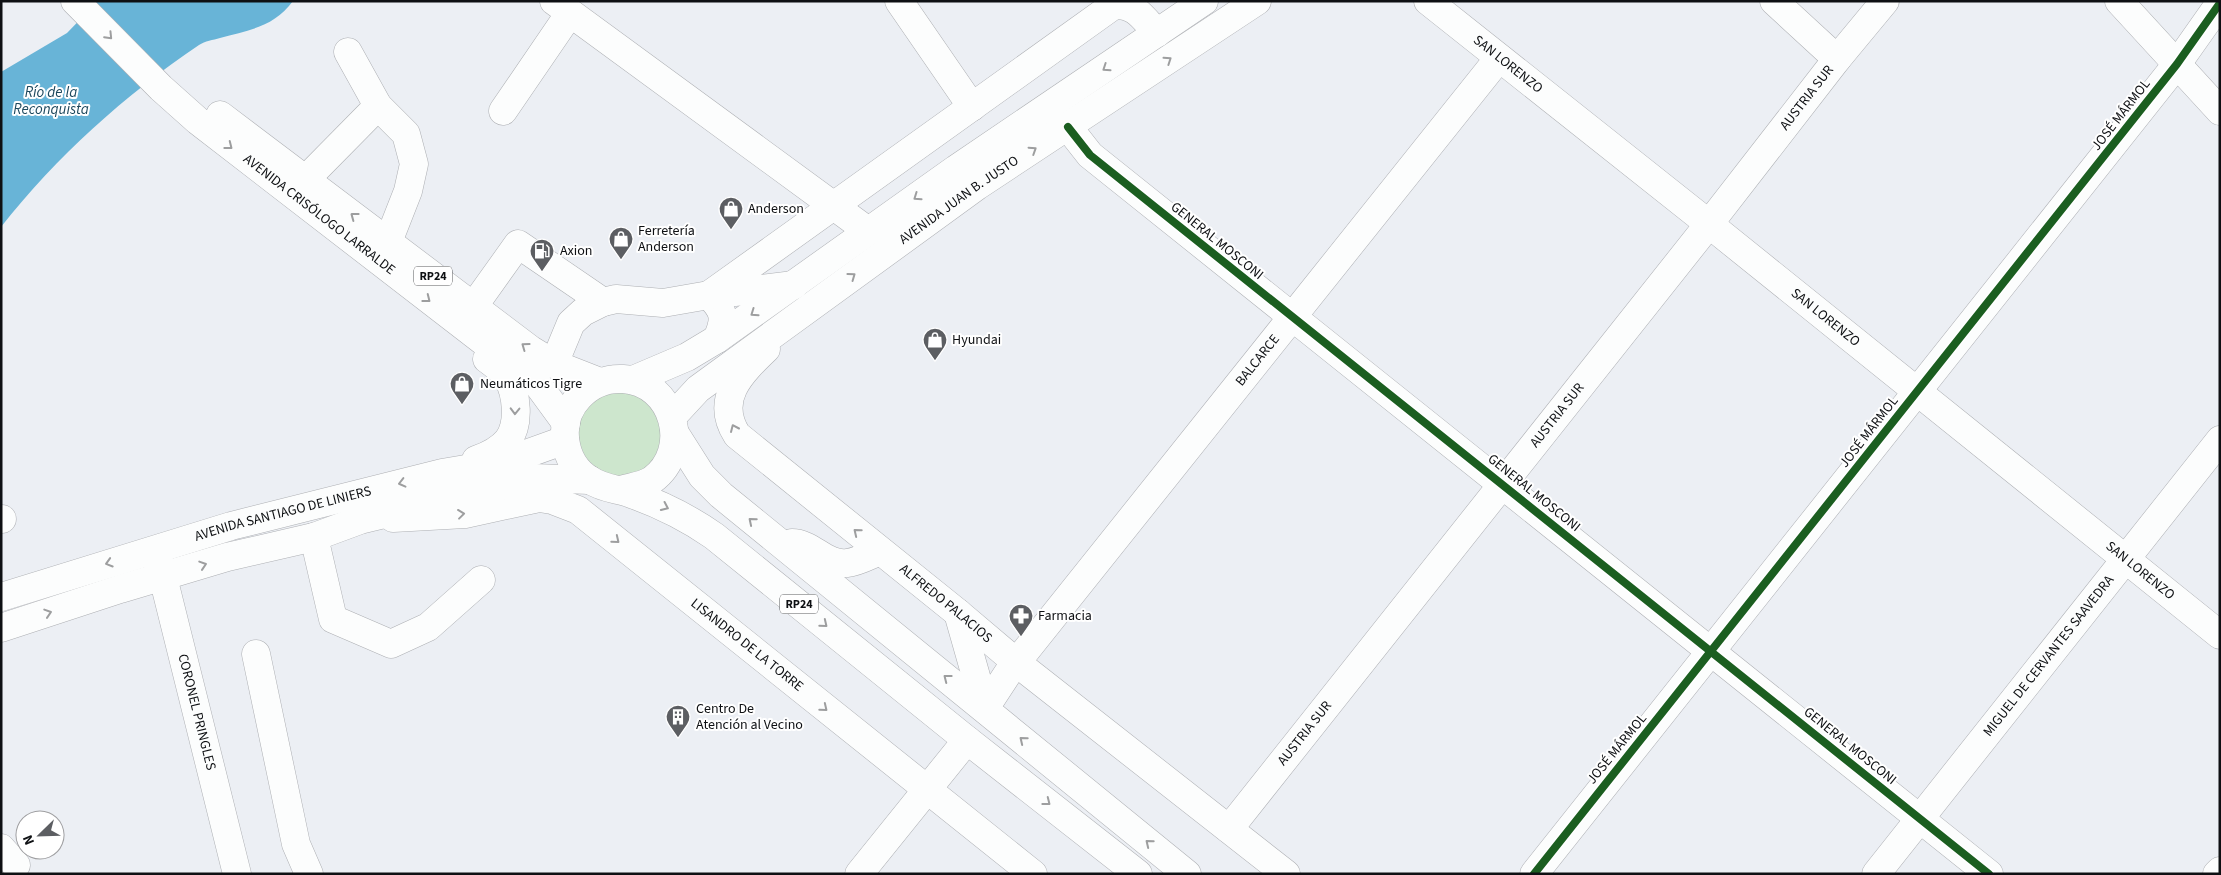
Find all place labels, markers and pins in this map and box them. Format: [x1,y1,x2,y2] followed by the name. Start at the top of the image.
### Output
[718,196,744,230] shop icon: Anderson
[748,199,804,219] place label: Anderson
[638,221,695,257] place label: Ferretería Anderson
[608,226,634,260] shop icon: Ferretería Anderson
[529,238,555,272] fuel station icon: Axion
[560,241,592,261] place label: Axion
[922,327,948,361] shop icon: Hyundai
[952,330,1001,350] place label: Hyundai
[449,371,475,405] shop icon: Neumáticos Tigre
[480,374,582,394] place label: Neumáticos Tigre
[1008,603,1034,637] pharmacy icon: Farmacia
[1038,606,1092,626] place label: Farmacia
[696,699,803,735] place label: Centro De Atención al Vecino
[665,704,691,738] building icon: Centro De Atención al Vecino

